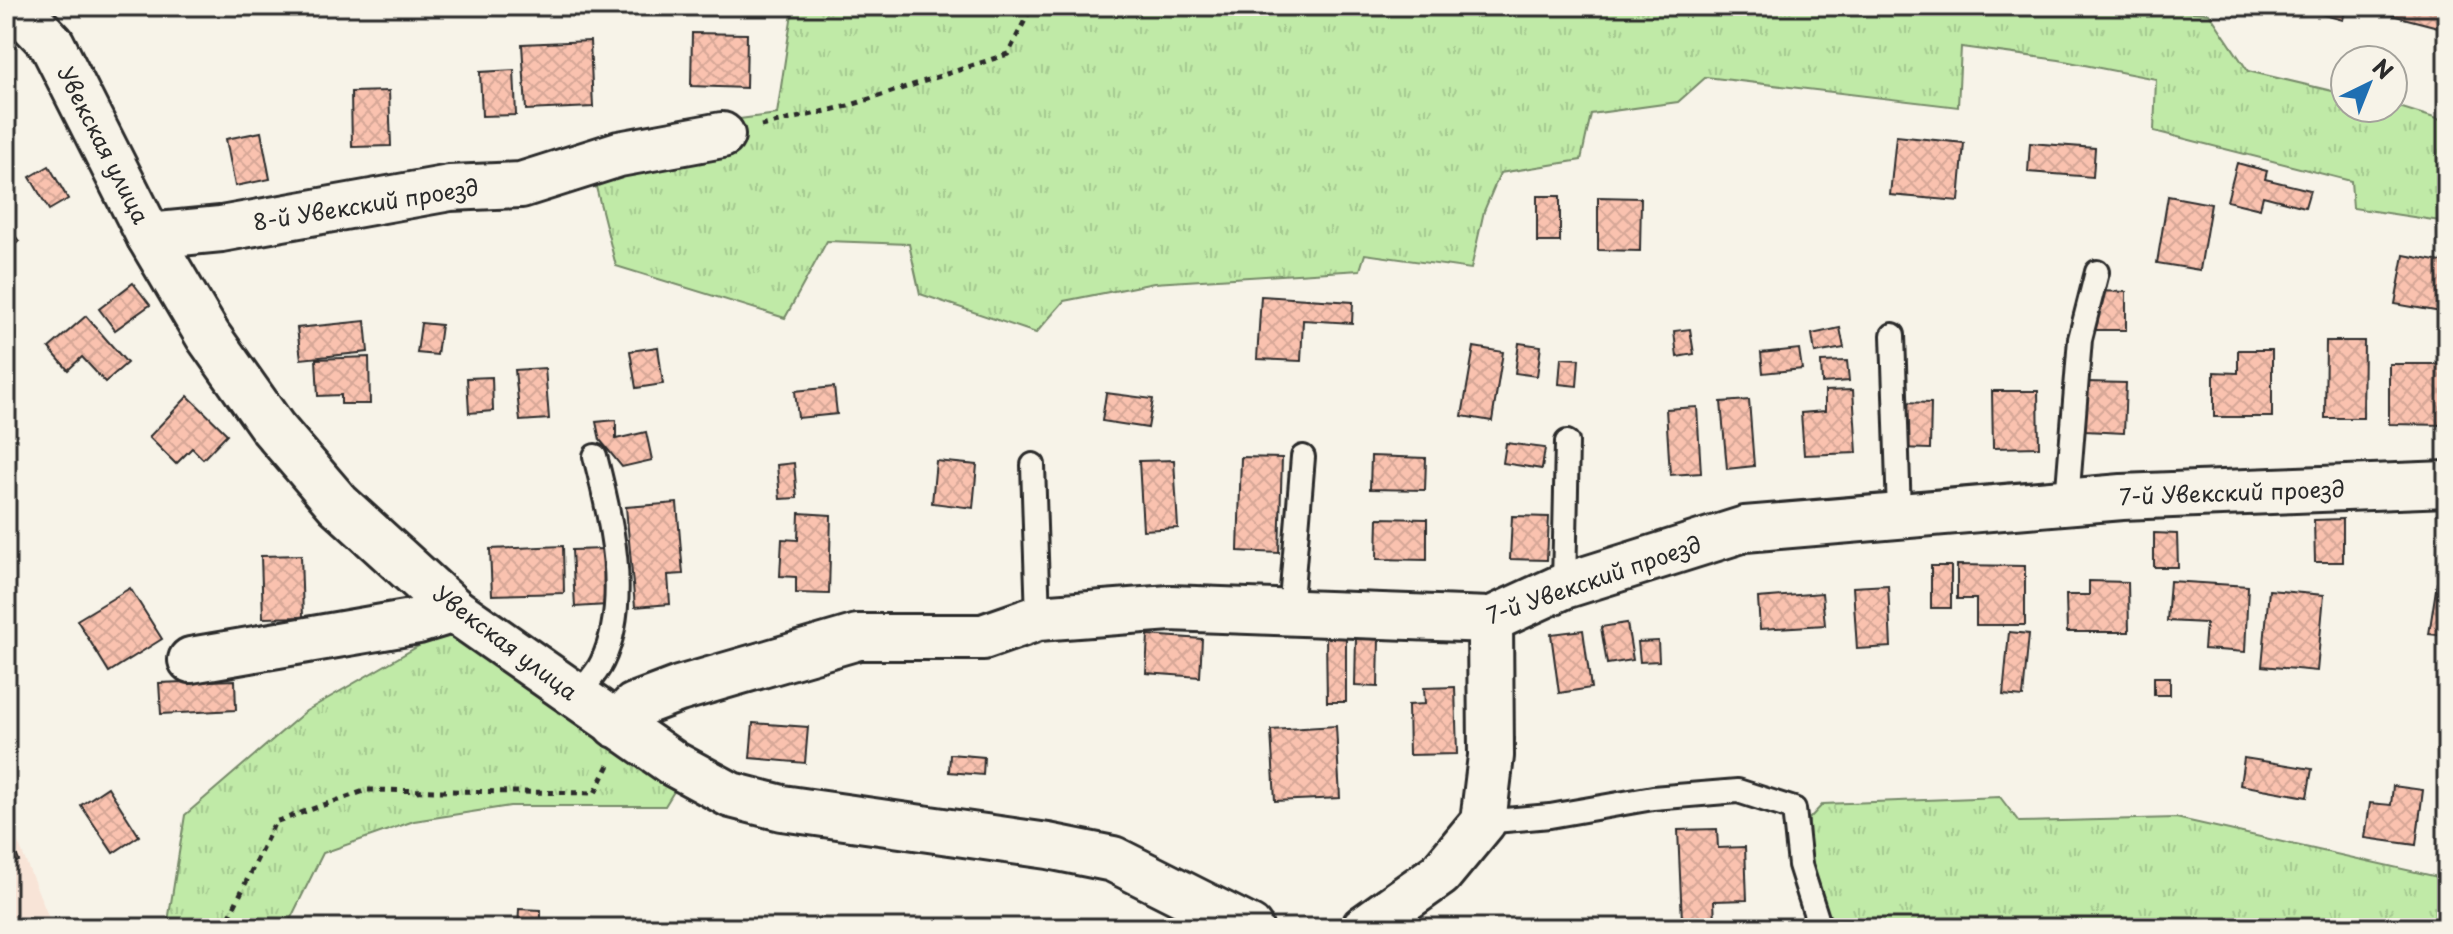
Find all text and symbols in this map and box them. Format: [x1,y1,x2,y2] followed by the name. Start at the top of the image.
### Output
[2329,44,2409,124] north arrow
[2366,50,2401,86] text: N
[50,60,158,229] street label: Увекская улица
[251,169,481,238] street label: 8-й Увекский проезд
[2119,471,2345,512] street label: 7-й Увекский проезд
[1482,526,1706,631] street label: 7-й Увекский проезд
[427,576,585,707] street label: Увекская улица

